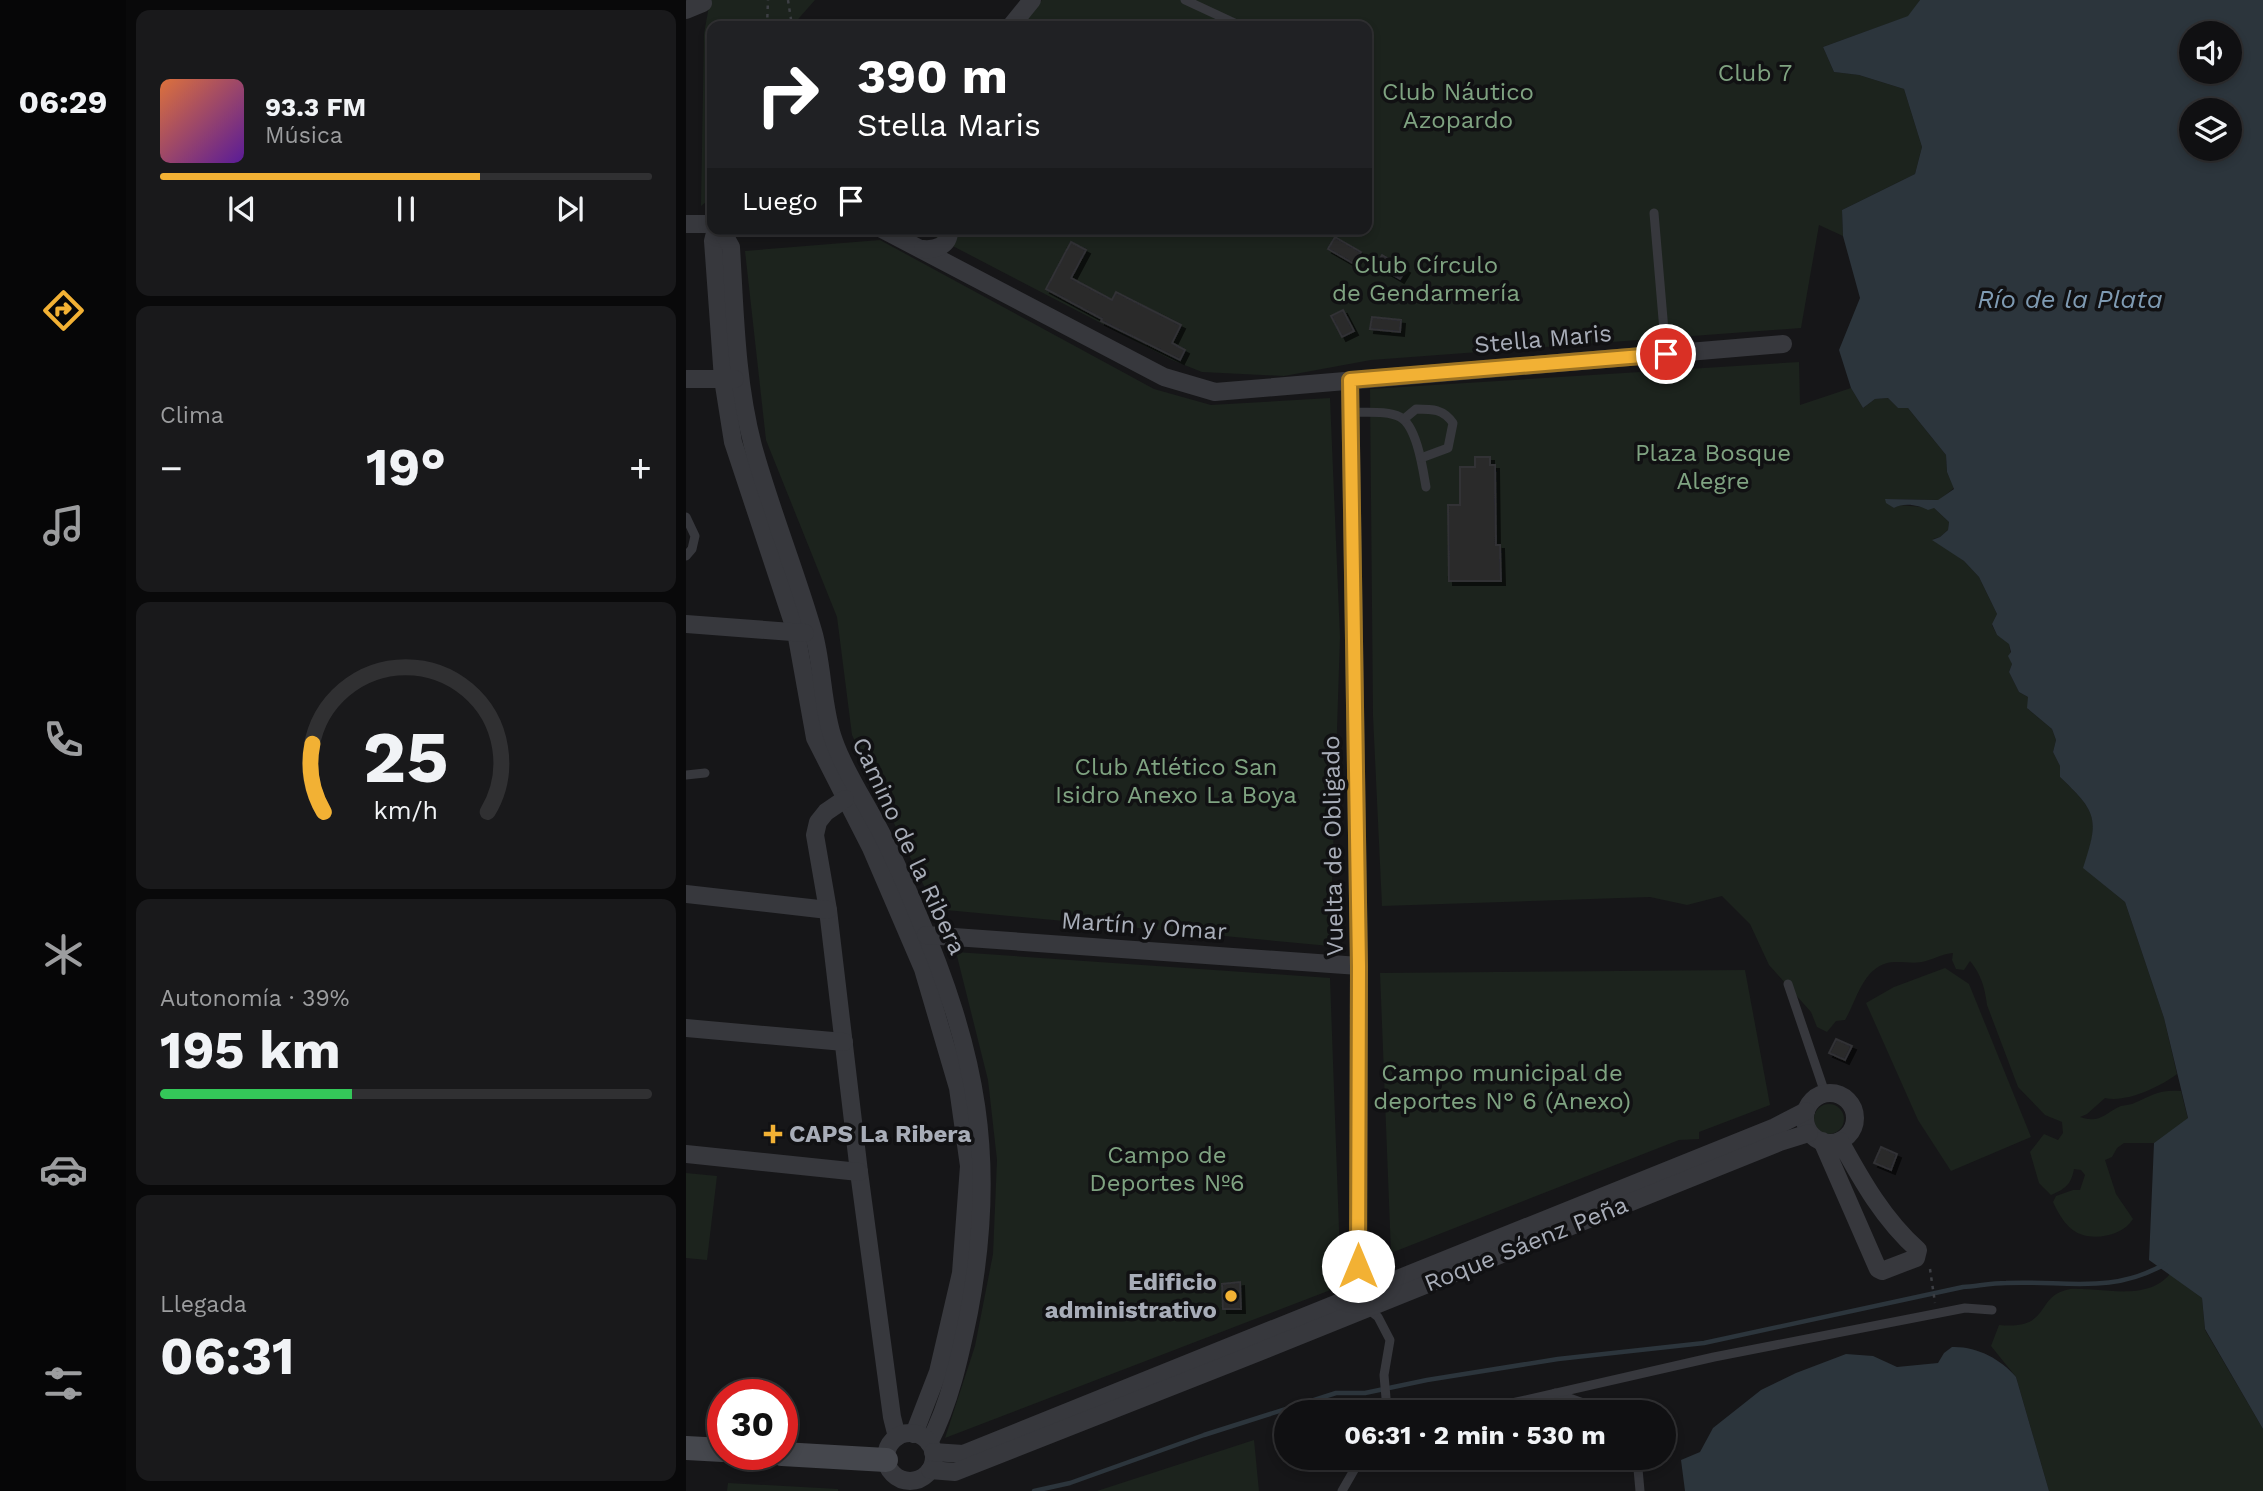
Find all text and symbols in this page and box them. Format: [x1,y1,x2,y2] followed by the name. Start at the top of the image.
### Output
[2179,21,2242,161] map controls
[2179,21,2242,84] button: sound
[857,47,1008,105] text: 390 m
[742,49,833,140] icon: right
[1718,59,1792,87] park label: Club 7
[1382,78,1534,134] park label: Club Náutico Azopardo
[19,83,107,121] text: 06:29
[265,92,366,122] text: 93.3 FM
[2179,98,2242,161] button: layers
[857,106,1041,144] text: Stella Maris
[265,122,343,149] text: Música
[832,182,870,220] icon: arrive
[742,186,818,216] text: Luego
[223,190,261,228] icon: previous
[387,190,425,228] icon: pause
[551,190,589,228] icon: next
[1332,251,1520,307] park label: Club Círculo de Gendarmería
[1977,284,2163,314] water label: Río de la Plata
[39,286,88,335] icon: directions
[1473,319,1613,359] street label: Stella Maris
[1636,324,1696,384] pin
[1647,335,1685,373] icon: arrive
[160,402,224,429] text: Clima
[366,437,446,498] text: 19°
[1635,439,1791,495] park label: Plaza Bosque Alegre
[160,446,183,490] text: −
[629,446,652,490] text: +
[39,501,88,550] icon: music
[363,714,449,800] text: 25
[39,715,88,764] icon: phone
[846,733,972,959] street label: Camino de la Ribera
[1317,735,1349,957] street label: Vuelta de Obligado
[1055,753,1297,809] park label: Club Atlético San Isidro Anexo La Boya
[374,795,438,824] text: km/h
[1060,906,1228,946] street label: Martín y Omar
[39,930,88,979] icon: climate
[160,985,349,1012] text: Autonomía · 39%
[160,1020,341,1081] text: 195 km
[1373,1059,1631,1115] park label: Campo municipal de deportes N° 6 (Anexo)
[789,1120,972,1148] place label: CAPS La Ribera
[763,1124,783,1144] marker: CAPS La Ribera
[1089,1141,1245,1197] park label: Campo de Deportes Nº6
[39,1145,88,1194] icon: car
[1420,1190,1632,1298] street label: Roque Sáenz Peña
[1321,1229,1395,1303] position arrow
[1045,1268,1217,1324] place label: Edificio administrativo
[1223,1288,1239,1304] marker: Edificio administrativo
[160,1291,247,1318] text: Llegada
[160,1326,294,1387] text: 06:31
[39,1359,88,1408] icon: filters
[707,1379,798,1470] speed limit sign: 30
[1344,1420,1606,1450] text: 06:31 · 2 min · 530 m

